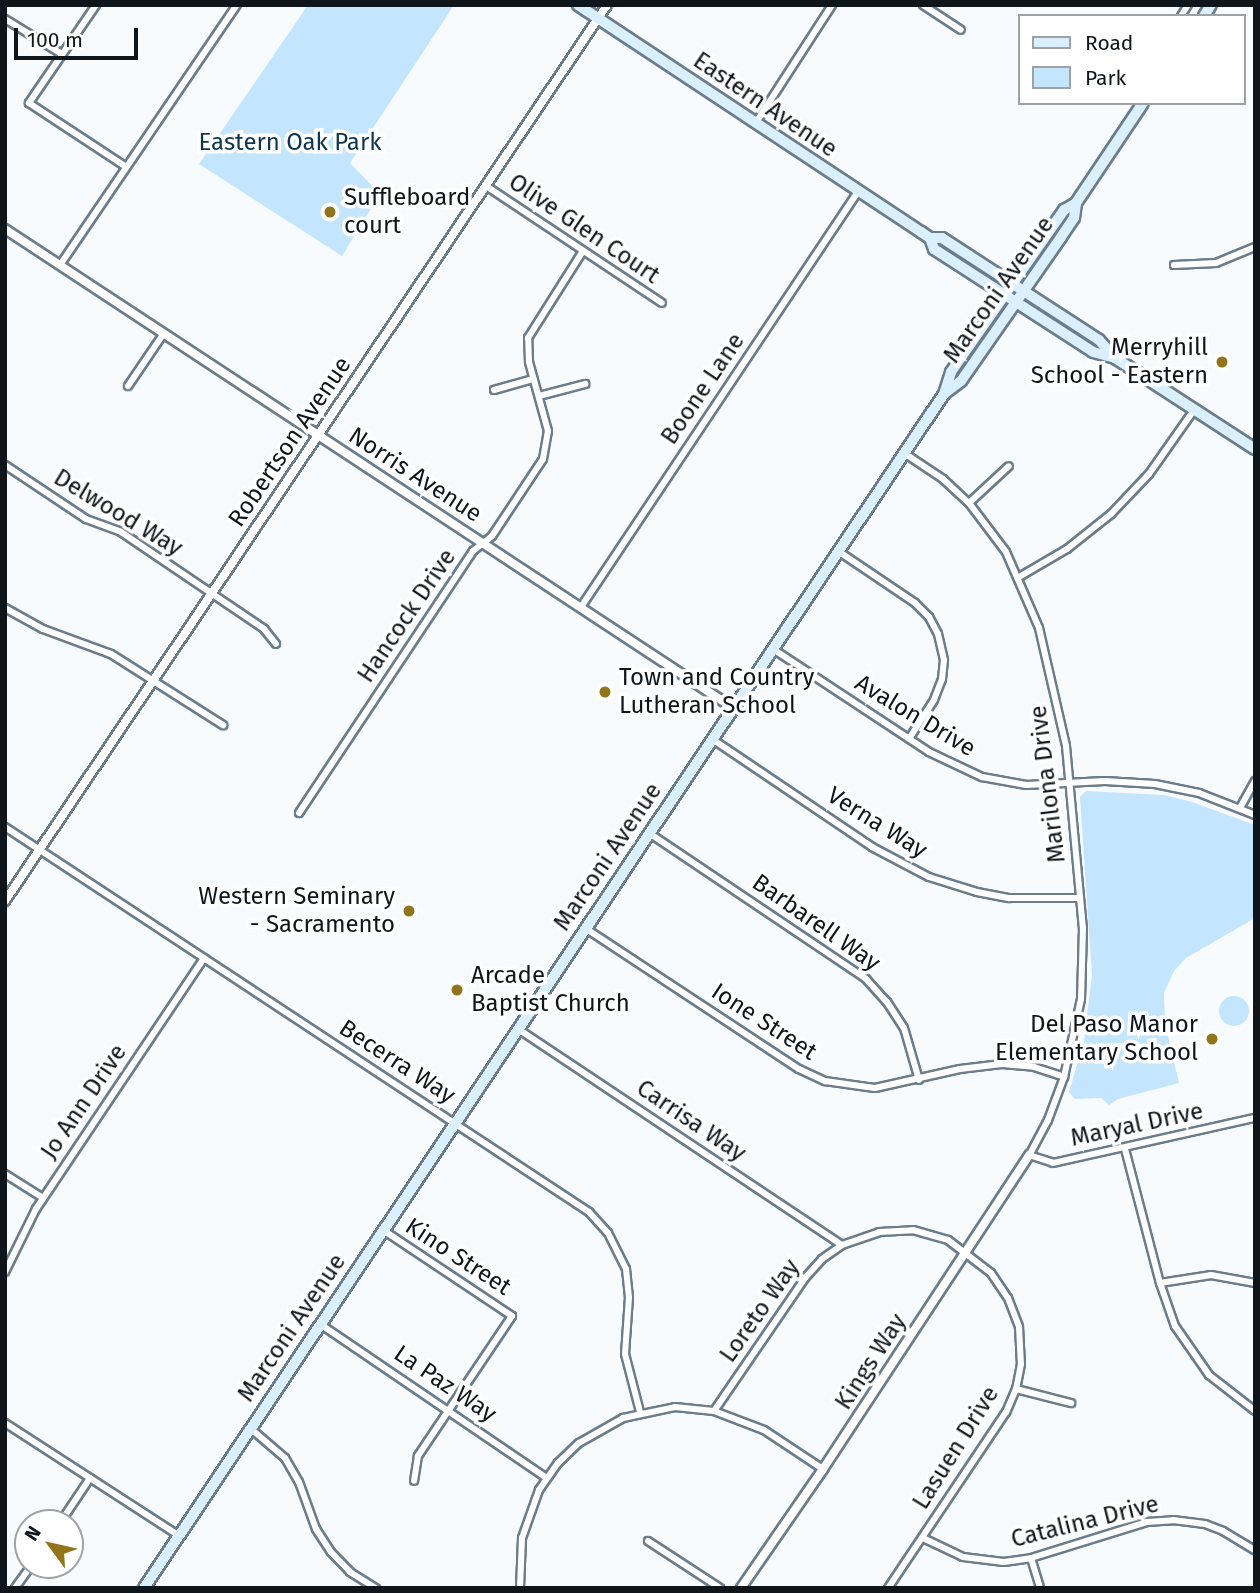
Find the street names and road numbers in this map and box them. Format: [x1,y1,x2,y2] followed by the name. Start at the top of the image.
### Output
[688,46,842,164] street label: Eastern Avenue
[503,168,665,290] street label: Olive Glen Court
[938,211,1060,369] street label: Marconi Avenue
[655,328,751,450] street label: Boone Lane
[222,352,358,532] street label: Robertson Avenue
[343,421,487,529] street label: Norris Avenue
[48,463,188,563] street label: Delwood Way
[352,544,462,688] street label: Hancock Drive
[849,669,981,763] street label: Avalon Drive
[1024,704,1072,864] street label: Marilona Drive
[548,778,668,936] street label: Marconi Avenue
[822,781,932,865] street label: Verna Way
[746,868,886,978] street label: Barbarell Way
[706,977,822,1067] street label: Ione Street
[334,1014,460,1110] street label: Becerra Way
[35,1039,133,1165] street label: Jo Ann Drive
[631,1074,751,1168] street label: Carrisa Way
[1068,1097,1206,1153] street label: Maryal Drive
[400,1212,516,1302] street label: Kino Street
[232,1249,352,1407] street label: Marconi Avenue
[714,1254,806,1368] street label: Loreto Way
[829,1309,913,1415] street label: Kings Way
[388,1339,502,1429] street label: La Paz Way
[907,1381,1005,1515] street label: Lasuen Drive
[1008,1490,1162,1554] street label: Catalina Drive

